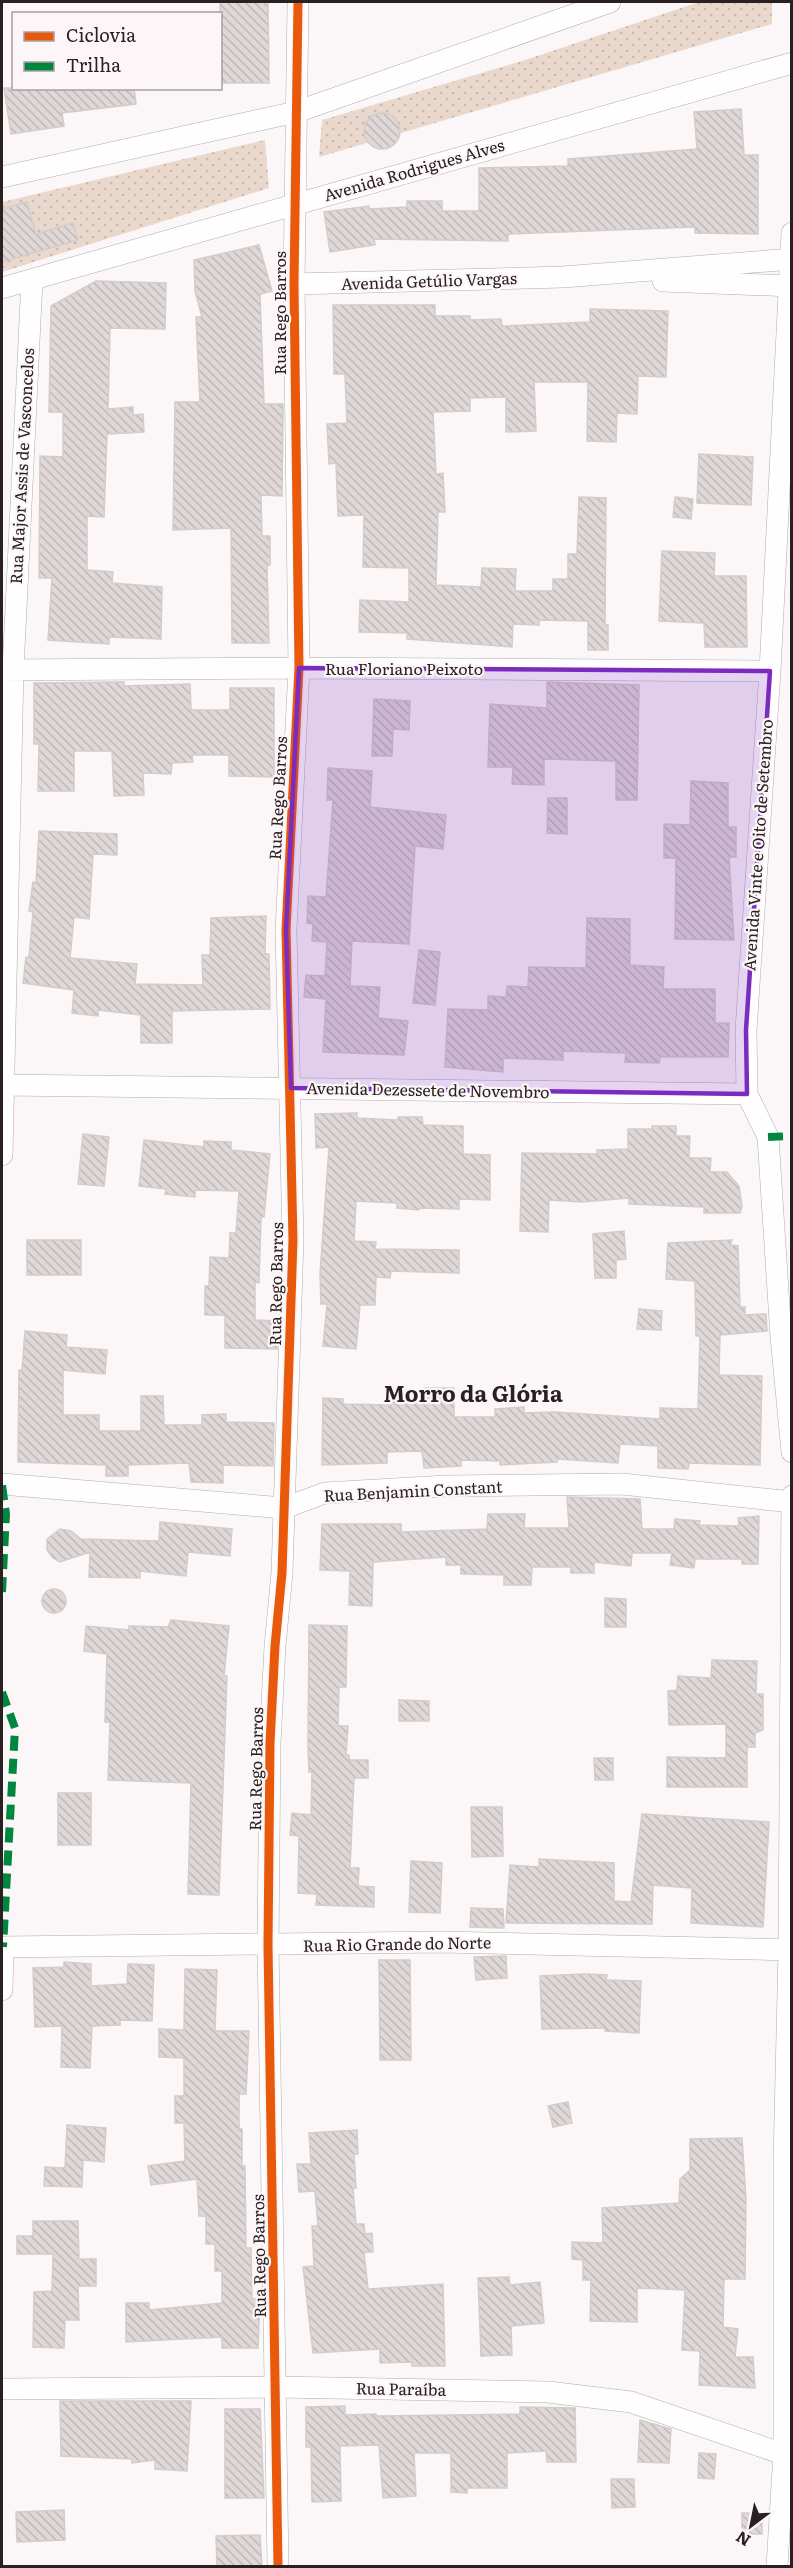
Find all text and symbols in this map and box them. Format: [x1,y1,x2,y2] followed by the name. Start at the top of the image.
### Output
[12,12,222,90] legend
[66,21,136,48] text: Ciclovia
[66,51,121,78] text: Trilha
[321,132,507,206] street label: Avenida Rodrigues Alves
[267,251,291,375] street label: Rua Rego Barros
[341,265,517,295] street label: Avenida Getúlio Vargas
[3,347,39,585] street label: Rua Major Assis de Vasconcelos
[325,656,483,680] street label: Rua Floriano Peixoto
[736,718,778,972] street label: Avenida Vinte e Oito de Setembro
[262,735,292,860] street label: Rua Rego Barros
[306,1075,550,1103] street label: Avenida Dezessete de Novembro
[262,1222,288,1346] street label: Rua Rego Barros
[383,1376,563,1409] district label: Morro da Glória
[323,1473,503,1507] street label: Rua Benjamin Constant
[242,1707,268,1831] street label: Rua Rego Barros
[303,1929,491,1957] street label: Rua Rio Grande do Norte
[245,2194,271,2318] street label: Rua Rego Barros
[356,2375,447,2401] street label: Rua Paraíba
[721,2496,781,2556] north arrow
[730,2526,755,2553] text: N

